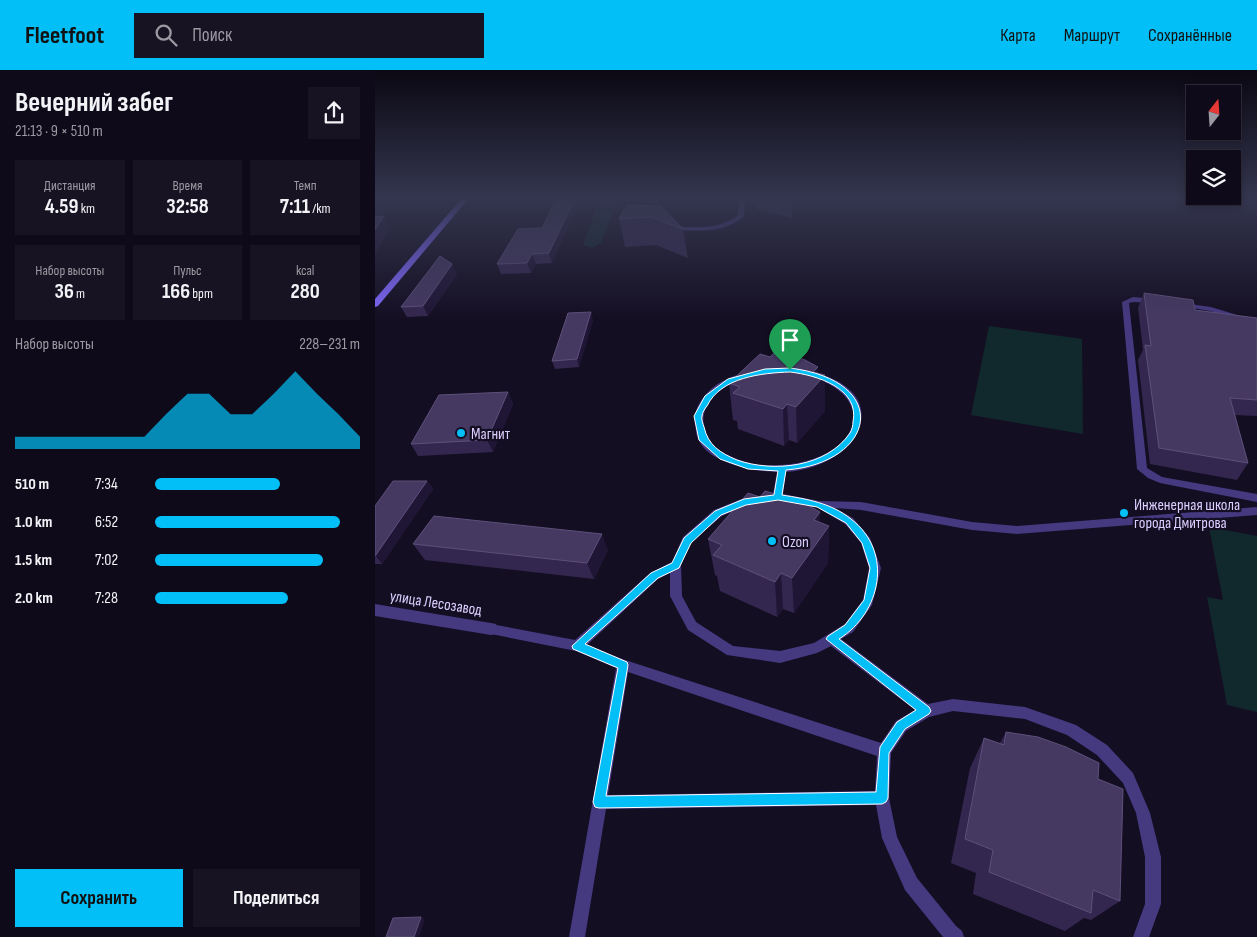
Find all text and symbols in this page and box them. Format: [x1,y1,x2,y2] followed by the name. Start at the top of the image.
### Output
[134,13,484,58] search box
[25,21,104,50] text: Fleetfoot
[152,21,180,49] icon: search
[192,24,232,47] text: Поиск
[1000,25,1036,46] text: Карта
[1064,25,1120,46] text: Маршрут
[1148,25,1232,46] text: Сохранённые
[1186,85,1241,140] north arrow
[1186,85,1241,205] map controls
[15,86,173,119] text: Вечерний забег
[308,87,360,139] button: share
[15,122,103,141] text: 21:13 · 9 × 510 m
[1186,150,1241,205] button: layers
[44,177,96,194] text: Дистанция
[173,177,202,194] text: Время
[294,177,317,194] text: Темп
[45,194,78,219] text: 4.59
[166,194,209,219] text: 32:58
[280,194,310,219] text: 7:11
[78,200,95,217] text: km
[310,200,330,217] text: /km
[35,262,104,279] text: Набор высоты
[173,262,202,279] text: Пульс
[296,262,314,279] text: kcal
[55,279,74,304] text: 36
[162,279,190,304] text: 166
[291,279,320,304] text: 280
[74,285,85,302] text: m
[190,285,213,302] text: bpm
[769,319,811,370] pin
[776,326,804,354] icon: arrive
[15,335,94,354] text: Набор высоты
[299,335,360,354] text: 228–231 m
[471,425,511,444] place label: Магнит
[455,427,467,439] marker: Магнит
[15,475,49,494] text: 510 m
[95,475,118,494] text: 7:34
[1134,496,1240,533] place label: Инженерная школа города Дмитрова
[1118,507,1130,519] marker: Инженерная школа города Дмитрова
[15,513,52,532] text: 1.0 km
[95,513,118,532] text: 6:52
[782,533,809,552] place label: Ozon
[766,535,778,547] marker: Ozon
[15,551,52,570] text: 1.5 km
[95,551,118,570] text: 7:02
[389,587,483,620] street label: улица Лесозавод
[15,589,53,608] text: 2.0 km
[95,589,118,608] text: 7:28
[15,869,183,927] button: Сохранить
[193,869,360,927] button: Поделиться

